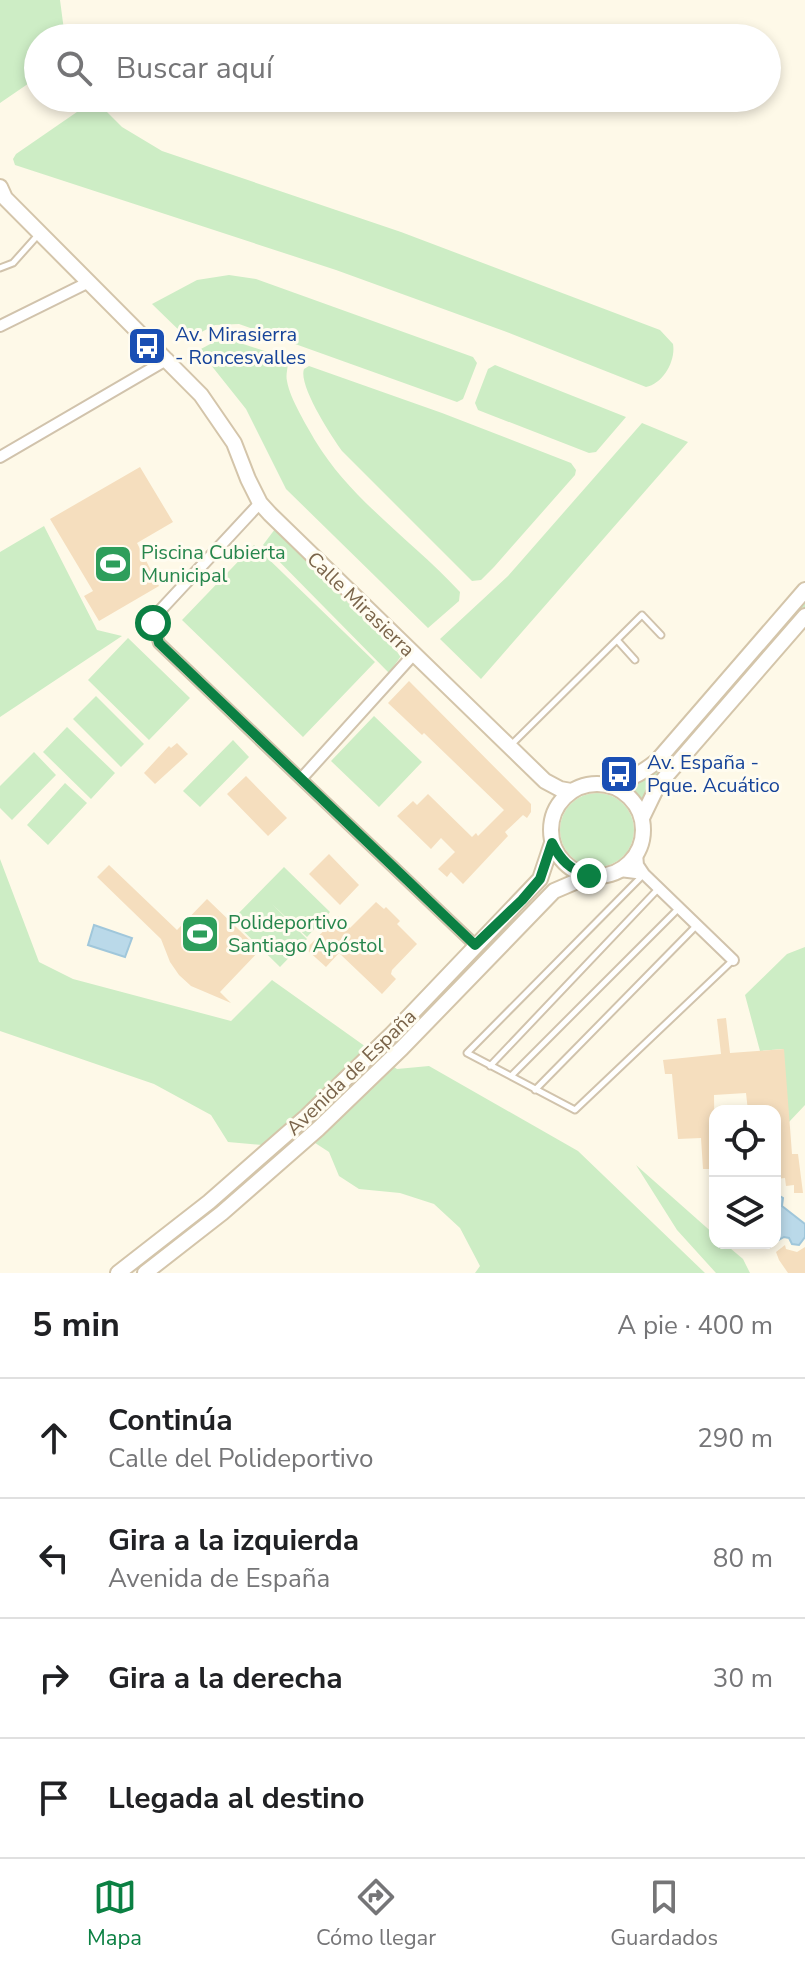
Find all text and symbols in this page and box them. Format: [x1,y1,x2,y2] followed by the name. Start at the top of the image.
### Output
[24,24,781,112] search box
[52,46,96,90] icon: search
[116,48,273,89] text: Buscar aquí
[175,321,306,371] place label: Av. Mirasierra - Roncesvalles
[126,325,168,367] bus stop icon: Av. Mirasierra - Roncesvalles
[141,539,286,589] place label: Piscina Cubierta Municipal
[92,543,134,585] sports icon: Piscina Cubierta Municipal
[301,546,421,663] street label: Calle Mirasierra
[135,605,171,641] route start
[647,749,780,799] place label: Av. España - Pque. Acuático
[598,753,640,795] bus stop icon: Av. España - Pque. Acuático
[571,858,607,894] route end
[228,909,383,959] place label: Polideportivo Santiago Apóstol
[179,913,221,955] sports icon: Polideportivo Santiago Apóstol
[280,1003,422,1141] street label: Avenida de España
[709,1105,781,1249] map controls
[709,1105,781,1177] button: locate
[709,1177,781,1249] button: layers
[32,1302,120,1348] text: 5 min
[617,1308,773,1343] text: A pie · 400 m
[108,1400,233,1441] text: Continúa
[32,1416,76,1460] icon: ahead
[697,1421,773,1456] text: 290 m
[108,1441,373,1476] text: Calle del Polideportivo
[108,1520,359,1561] text: Gira a la izquierda
[32,1536,76,1580] icon: left
[713,1541,773,1576] text: 80 m
[108,1561,330,1596] text: Avenida de España
[32,1656,76,1700] icon: right
[108,1658,343,1699] text: Gira a la derecha
[713,1661,773,1696] text: 30 m
[32,1776,76,1820] icon: arrive
[108,1778,364,1819] text: Llegada al destino
[87,1875,142,1953] tab: Mapa
[316,1875,436,1953] tab: Cómo llegar
[610,1875,718,1953] tab: Guardados

